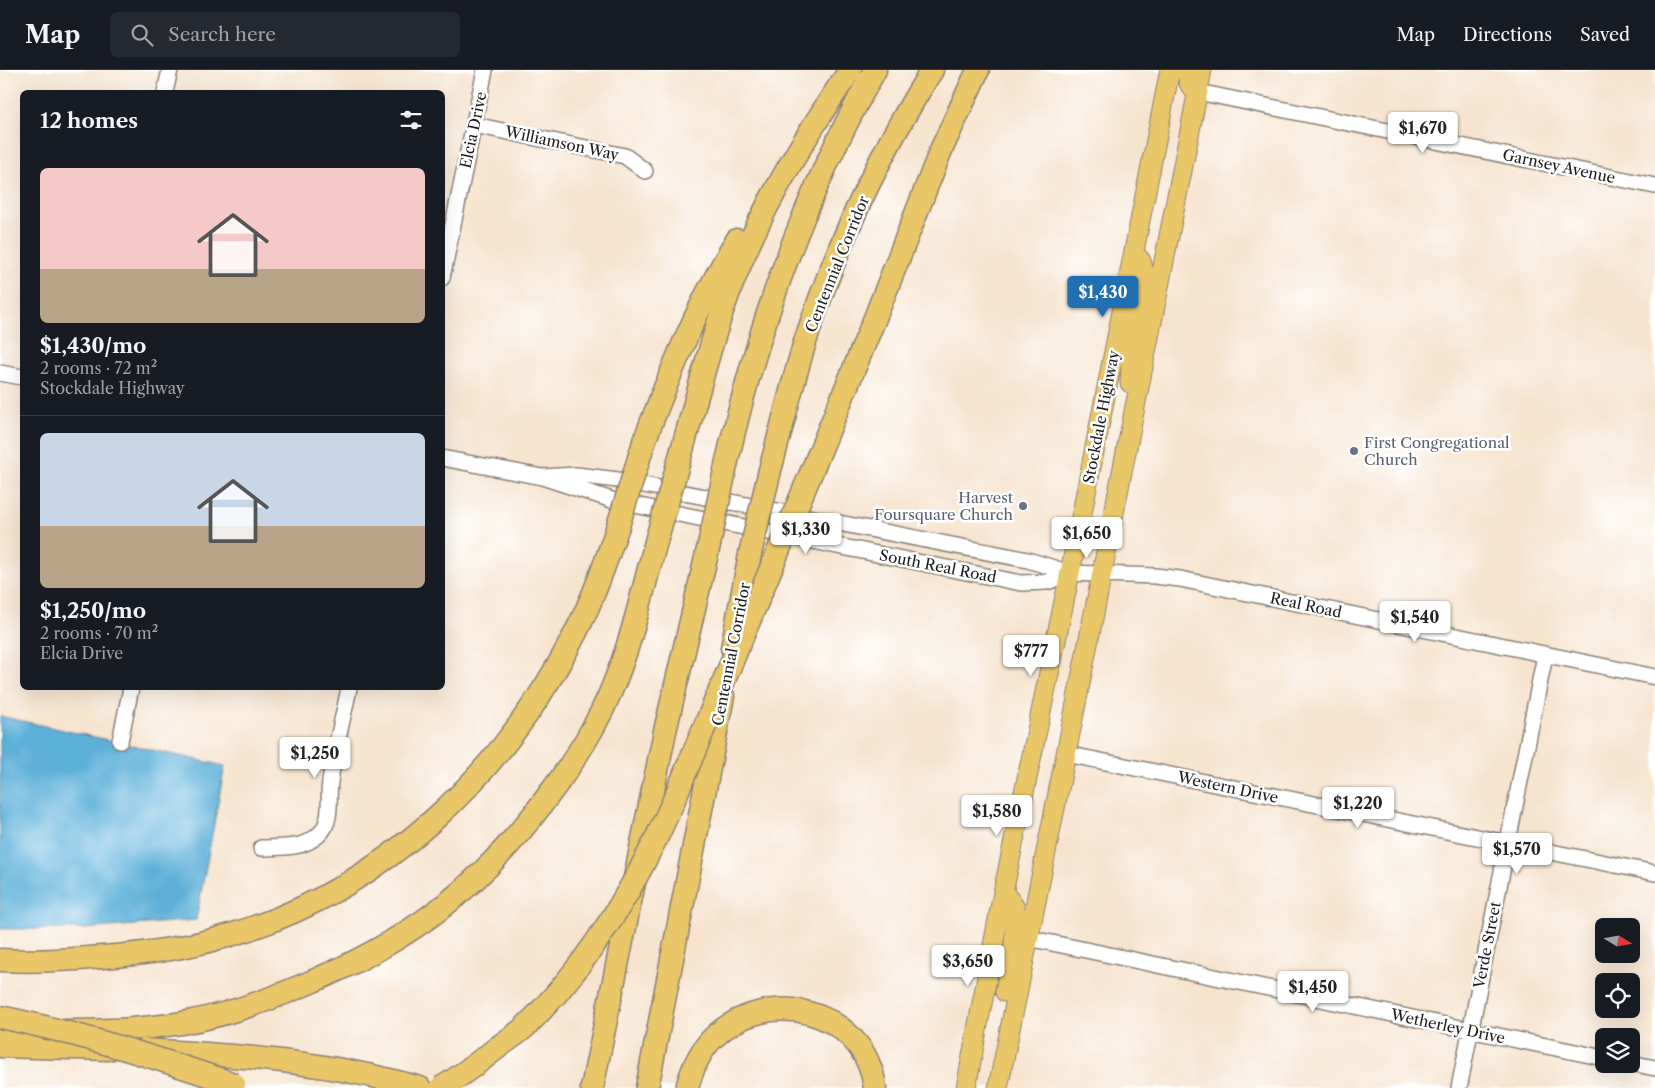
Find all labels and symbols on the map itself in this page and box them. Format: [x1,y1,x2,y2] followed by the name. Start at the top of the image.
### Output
[456,90,490,170] street label: Elcia Drive
[1382,112,1464,154] pin: $1,670
[502,121,621,164] street label: Williamson Way
[1501,145,1617,187] street label: Garnsey Avenue
[801,192,873,335] street label: Centennial Corridor
[1062,276,1144,318] pin: $1,430
[1079,348,1123,485] street label: Stockdale Highway
[1364,433,1510,469] place label: First Congregational Church
[1348,445,1360,457] marker: First Congregational Church
[874,488,1014,524] place label: Harvest Foursquare Church
[1017,500,1029,512] marker: Harvest Foursquare Church
[765,512,847,555] pin: $1,330
[1046,516,1128,559] pin: $1,650
[878,545,998,587] street label: South Real Road
[708,580,754,727] street label: Centennial Corridor
[1268,588,1344,622] street label: Real Road
[1374,600,1456,643] pin: $1,540
[1001,634,1061,677] pin: $777
[274,736,356,779] pin: $1,250
[1175,767,1280,807] street label: Western Drive
[1317,786,1399,829] pin: $1,220
[956,794,1038,837] pin: $1,580
[1476,832,1558,875] pin: $1,570
[1469,899,1505,991] street label: Verde Street
[1595,918,1640,962] north arrow
[927,944,1009,987] pin: $3,650
[1272,970,1354,1013] pin: $1,450
[1388,1004,1507,1047] street label: Wetherley Drive

